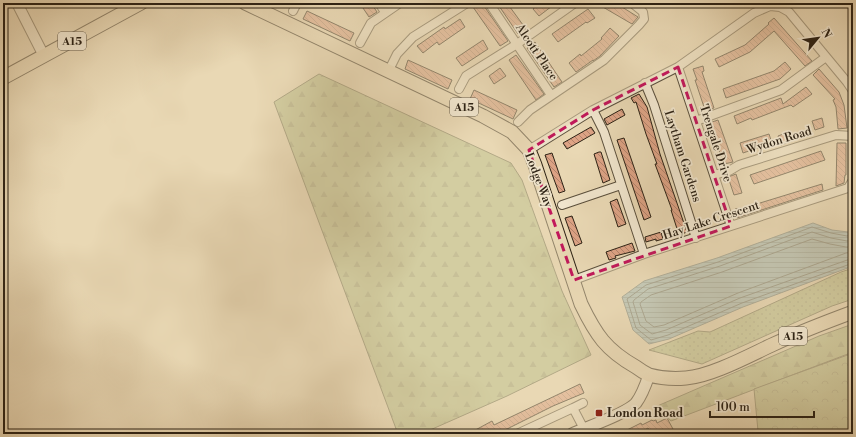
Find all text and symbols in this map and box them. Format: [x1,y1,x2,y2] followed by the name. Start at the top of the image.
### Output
[798,18,838,58] north arrow
[512,20,561,84] street label: Alcott Place
[818,26,834,41] text: N
[58,32,86,50] road number: A15
[450,98,478,116] road number: A15
[696,102,735,184] street label: Trengale Drive
[661,108,704,204] street label: Laytham Gardens
[744,123,814,158] street label: Wydon Road
[521,150,556,210] street label: Lodge Way
[661,198,762,243] street label: Hay Lake Crescent
[779,327,807,345] road number: A15
[710,393,814,419] scale bar
[716,400,750,415] text: 100 m
[607,406,684,421] place label: London Road
[594,408,604,418] marker: London Road

